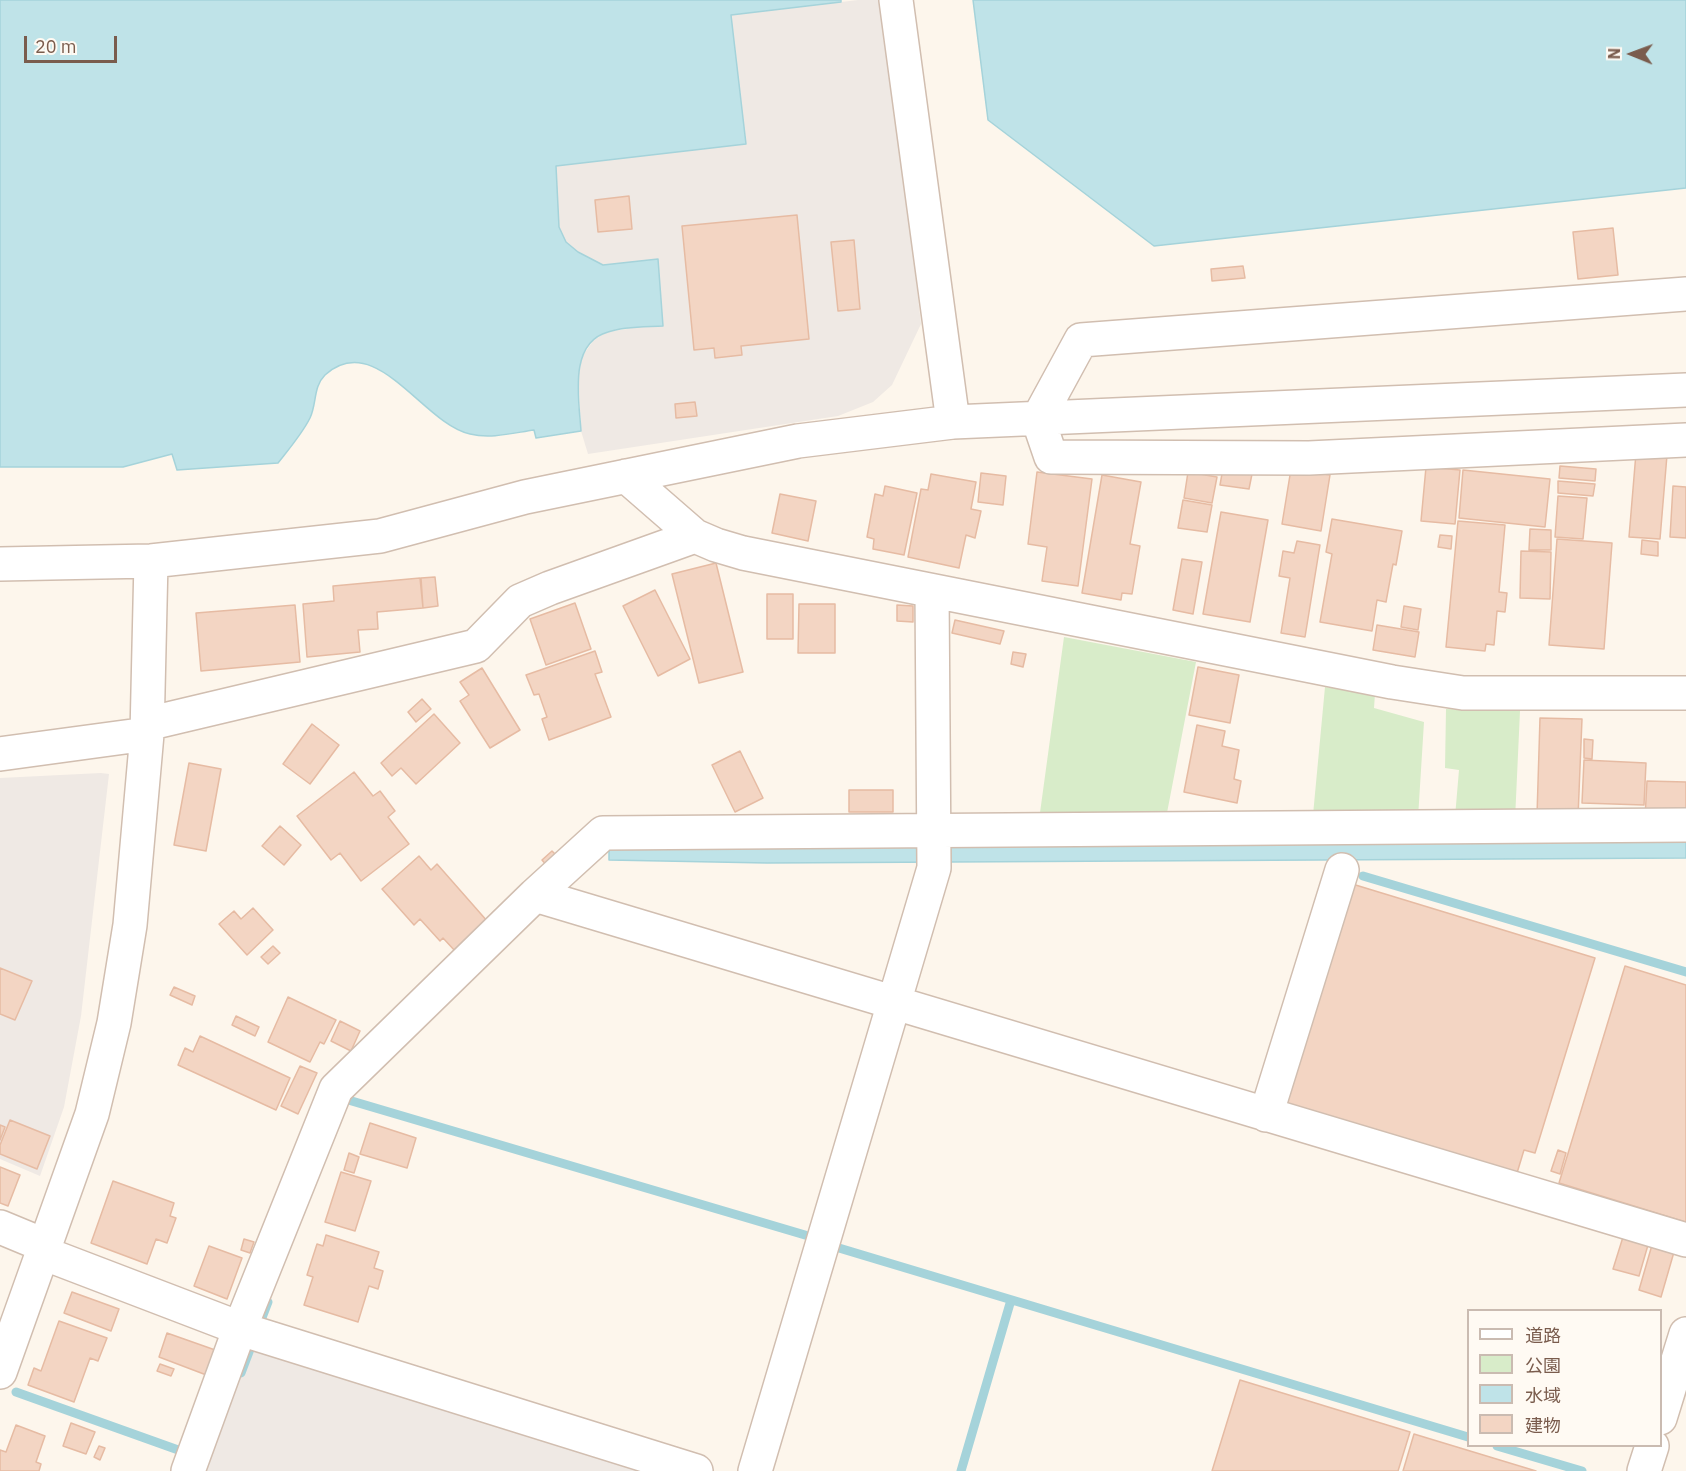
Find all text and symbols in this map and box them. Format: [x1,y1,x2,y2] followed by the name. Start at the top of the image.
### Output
[27,24,120,62] scale bar
[1602,24,1662,84] north arrow
[35,35,77,58] text: 20 m
[1604,48,1624,60] text: N
[1467,1309,1662,1447] legend
[1525,1324,1561,1347] text: 道路
[1525,1354,1561,1377] text: 公園
[1525,1384,1561,1407] text: 水域
[1525,1414,1561,1437] text: 建物

